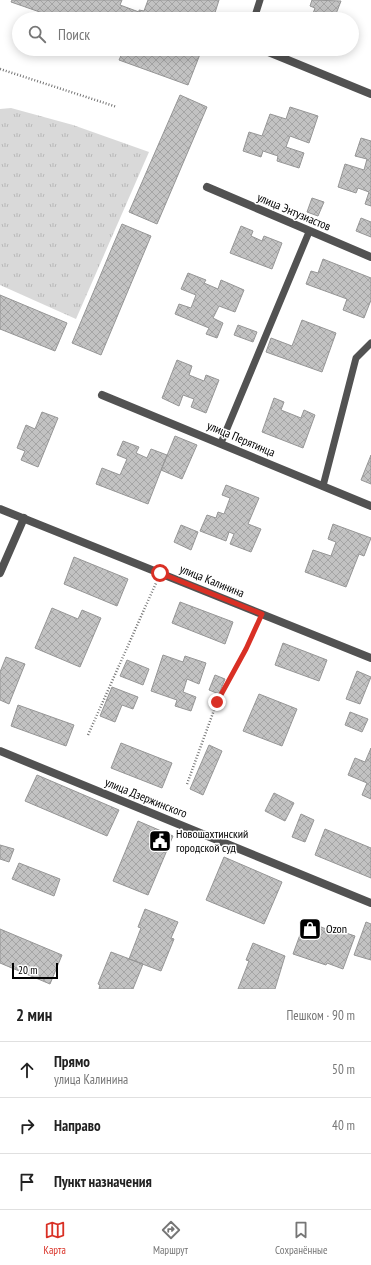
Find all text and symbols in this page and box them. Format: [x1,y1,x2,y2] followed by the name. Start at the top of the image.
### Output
[12,12,359,56] search box
[26,23,48,45] icon: search
[58,25,90,44] text: Поиск
[255,189,333,234] street label: улица Энтузиастов
[205,417,278,460] street label: улица Перятинца
[178,561,247,600] street label: улица Калинина
[151,564,169,582] route start
[208,693,226,711] route end
[103,774,189,821] street label: улица Дзержинского
[176,826,248,855] place label: Новошахтинский городской суд
[147,828,173,854] public building icon: Новошахтинский городской суд
[297,916,323,942] shop icon: Ozon
[326,921,347,936] place label: Ozon
[12,961,58,980] scale bar
[18,963,37,977] text: 20 m
[16,1004,52,1026] text: 2 мин
[287,1007,355,1024] text: Пешком · 90 m
[54,1052,90,1071] text: Прямо
[16,1059,38,1081] icon: ahead
[332,1061,355,1078] text: 50 m
[54,1071,128,1088] text: улица Калинина
[16,1115,38,1137] icon: right
[54,1116,101,1135] text: Направо
[332,1117,355,1134] text: 40 m
[16,1171,38,1193] icon: arrive
[54,1172,152,1191] text: Пункт назначения
[44,1219,66,1257] tab: Карта
[153,1219,188,1257] tab: Маршрут
[275,1219,327,1257] tab: Сохранённые

